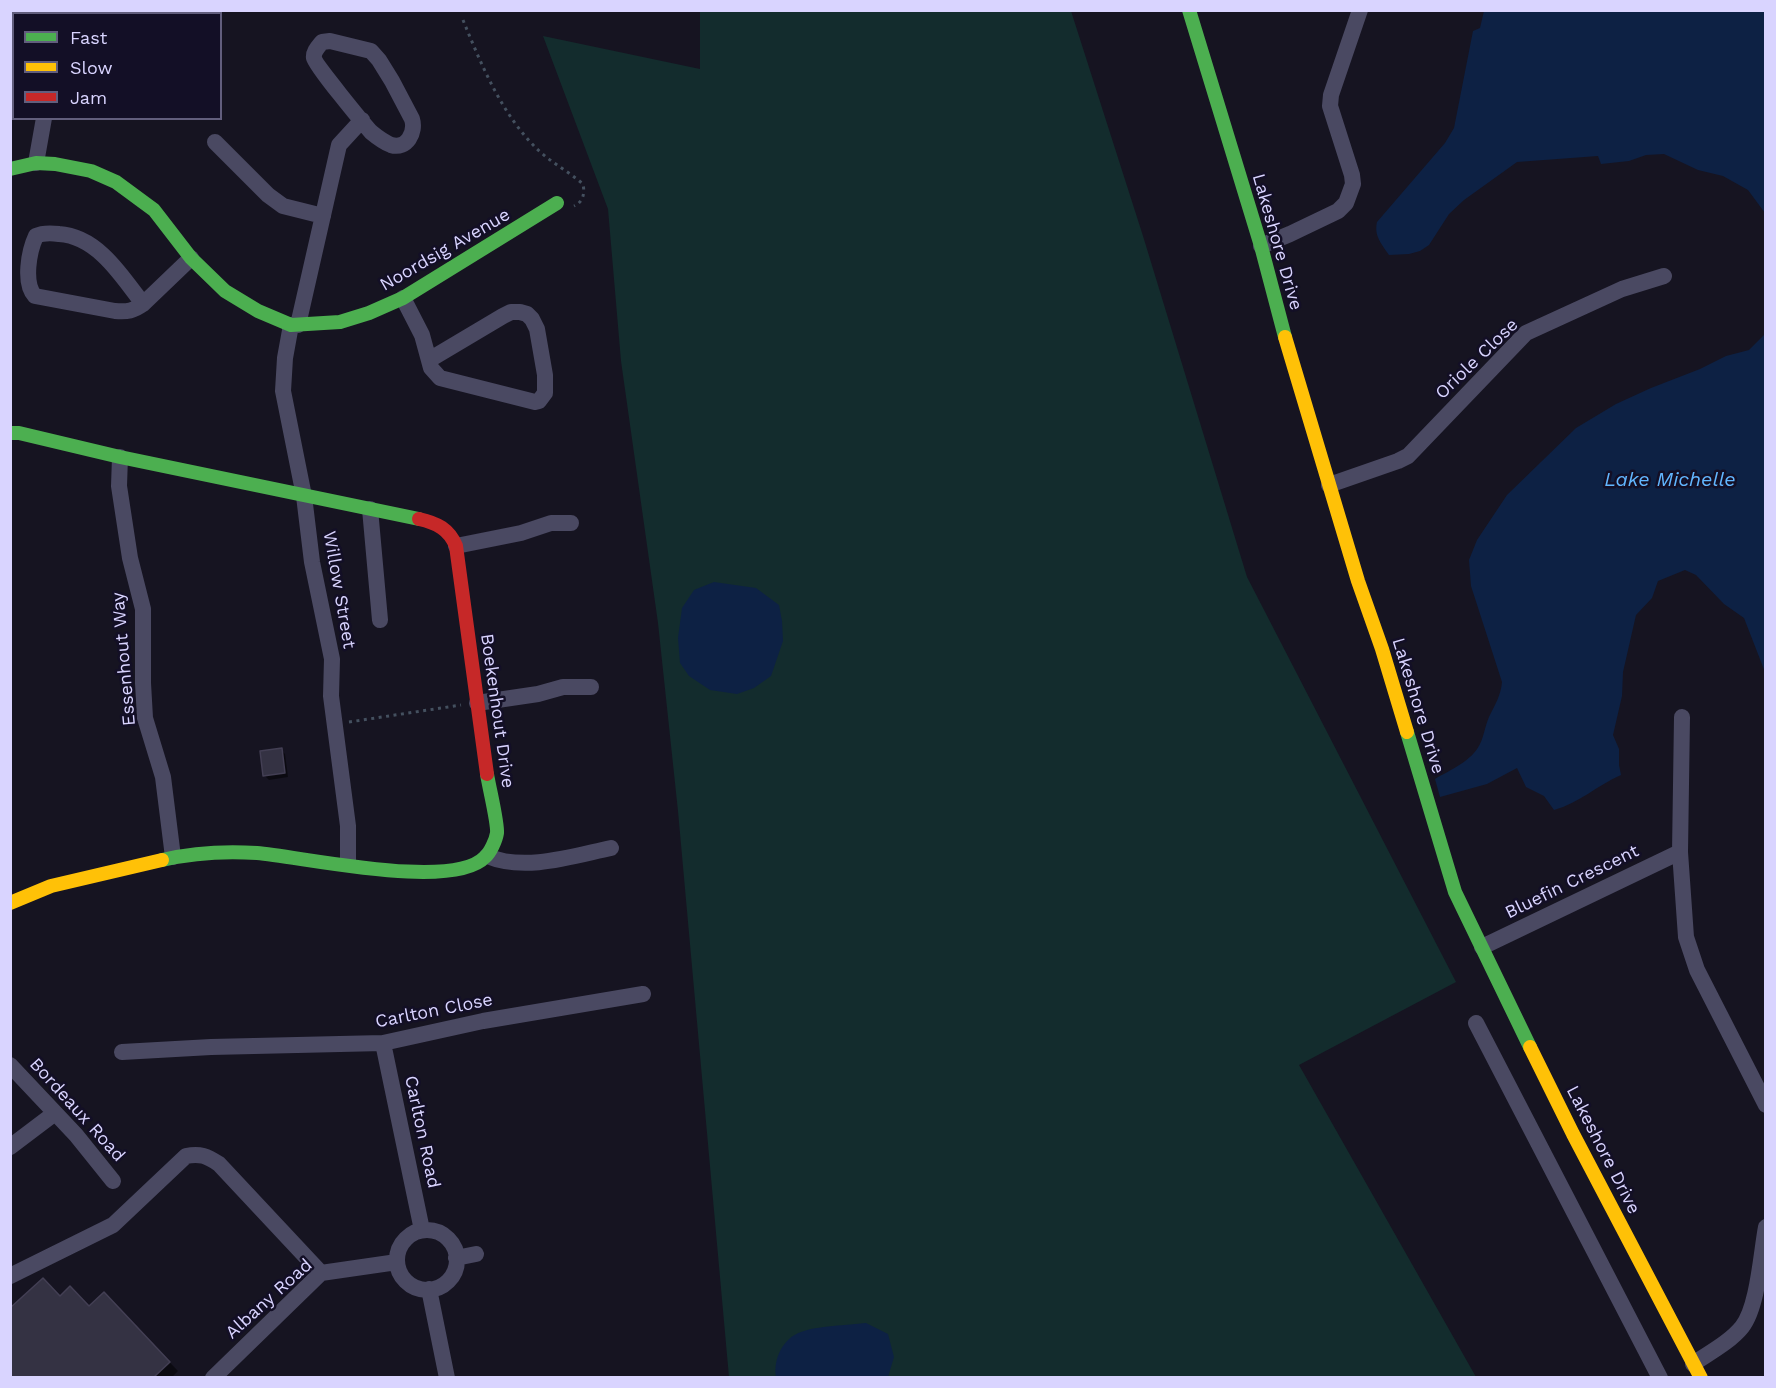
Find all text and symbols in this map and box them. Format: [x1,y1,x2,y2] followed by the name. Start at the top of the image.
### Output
[12,12,222,120] legend
[70,27,107,48] text: Fast
[70,57,113,78] text: Slow
[70,87,107,108] text: Jam
[1247,171,1307,313] street label: Lakeshore Drive
[376,204,514,296] street label: Noordsig Avenue
[1431,314,1523,404] street label: Oriole Close
[1604,468,1736,492] water label: Lake Michelle
[318,530,360,650] street label: Willow Street
[107,591,141,727] street label: Essenhout Way
[475,632,519,790] street label: Boekenhout Drive
[1387,635,1449,777] street label: Lakeshore Drive
[1502,840,1642,924] street label: Bluefin Crescent
[373,989,495,1033] street label: Carlton Close
[25,1054,129,1166] street label: Bordeaux Road
[400,1074,444,1190] street label: Carlton Road
[1561,1082,1645,1218] street label: Lakeshore Drive
[221,1254,317,1344] street label: Albany Road

